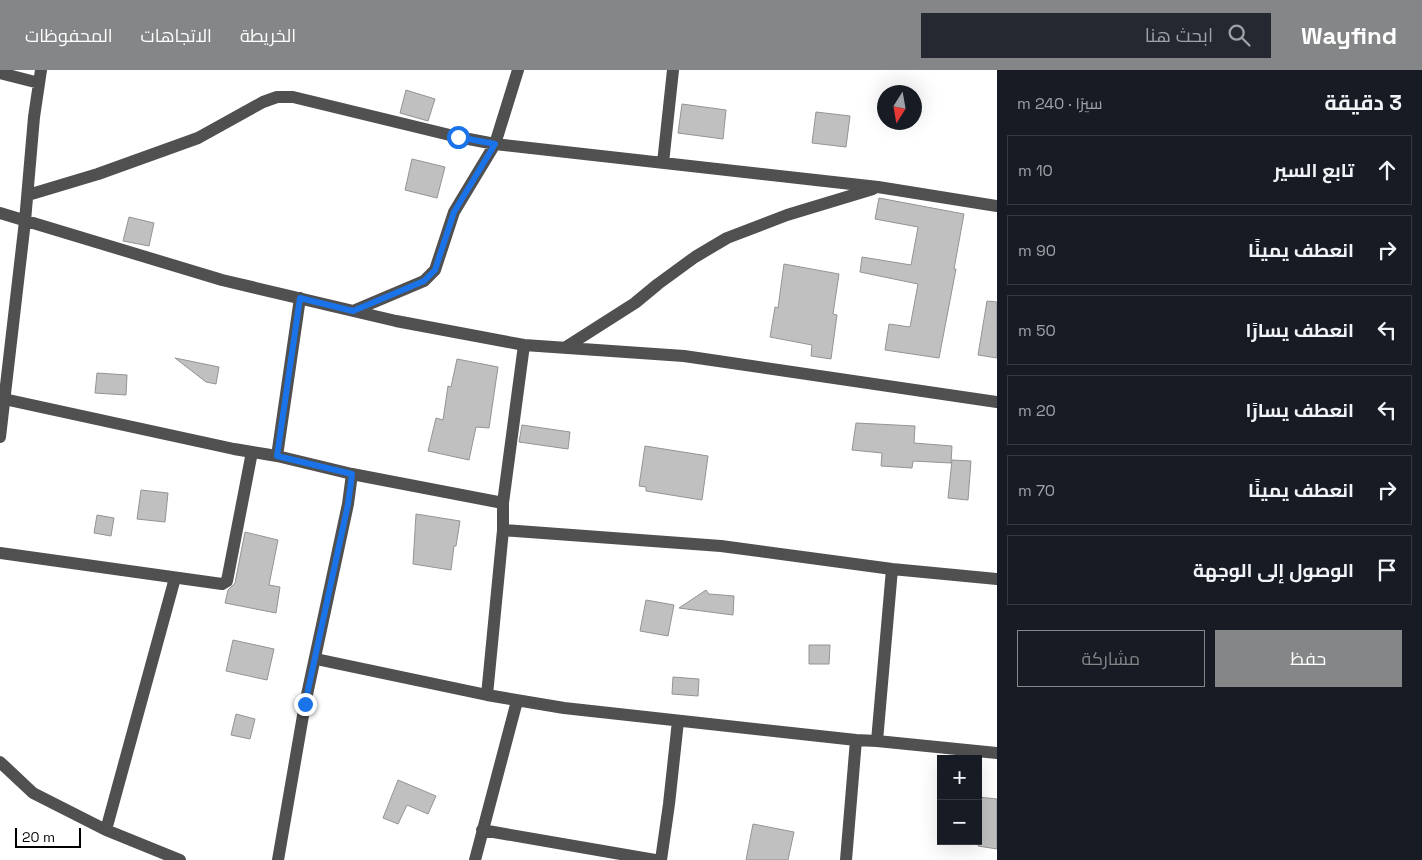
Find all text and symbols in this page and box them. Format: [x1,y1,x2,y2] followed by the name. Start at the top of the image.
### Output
[921,13,1271,58] search box
[1301,20,1397,51] text: Wayfind
[1225,21,1253,49] icon: search
[1145,23,1213,48] text: ابحث هنا
[25,24,113,47] text: المحفوظات
[141,24,212,47] text: الاتجاهات
[240,24,296,47] text: الخريطة
[877,85,922,130] north arrow
[1325,89,1402,116] text: 3 دقيقة
[1017,93,1103,114] text: سيرًا · 240 m
[447,126,470,149] route start
[1373,156,1401,184] icon: ahead
[1274,158,1354,183] text: تابع السير
[1018,160,1053,181] text: 10 m
[1373,236,1401,264] icon: right
[1248,238,1354,263] text: انعطف يمينًا
[1018,240,1056,261] text: 90 m
[1373,316,1401,344] icon: left
[1246,318,1354,343] text: انعطف يسارًا
[1018,320,1056,341] text: 50 m
[1373,396,1401,424] icon: left
[1246,398,1354,423] text: انعطف يسارًا
[1018,400,1056,421] text: 20 m
[1373,476,1401,504] icon: right
[1248,478,1354,503] text: انعطف يمينًا
[1018,480,1055,501] text: 70 m
[1373,556,1401,584] icon: arrive
[1193,558,1354,583] text: الوصول إلى الوجهة
[1017,630,1205,687] button: مشاركة
[1215,630,1402,687] button: حفظ
[294,693,317,716] route end
[937,755,982,845] map controls
[937,755,982,800] button: +
[937,800,982,845] button: −
[15,825,81,848] scale bar
[22,828,55,846] text: 20 m

